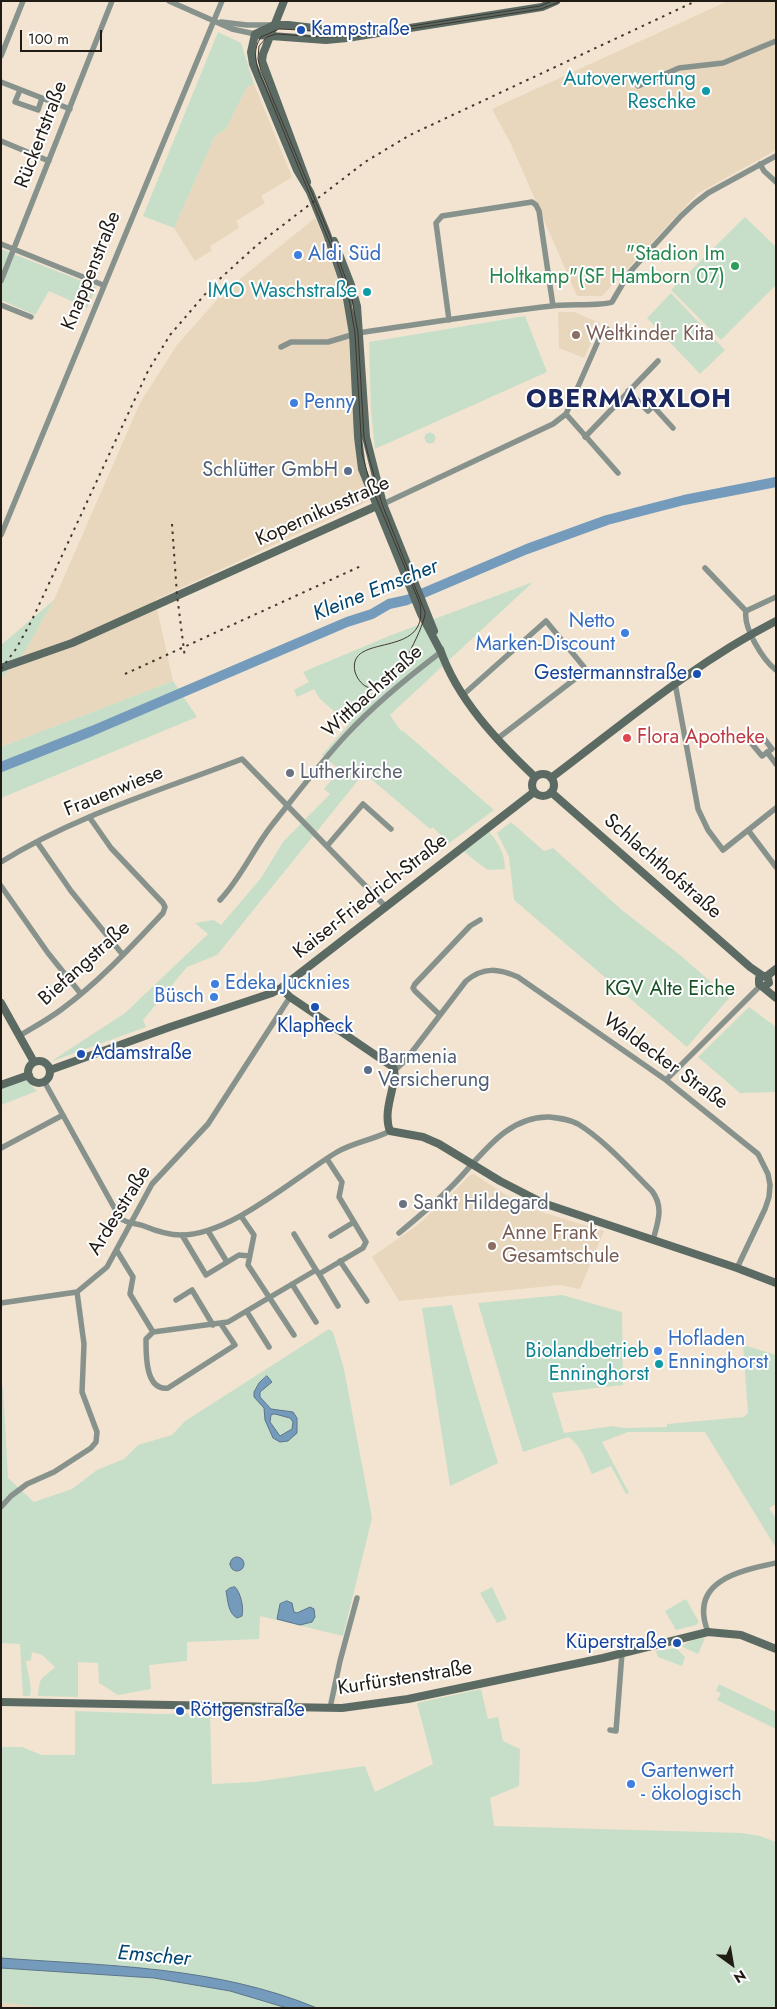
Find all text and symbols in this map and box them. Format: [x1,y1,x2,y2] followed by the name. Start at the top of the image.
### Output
[311,18,410,42] place label: Kampstraße
[22,20,105,52] scale bar
[295,24,307,36] marker: Kampstraße
[28,28,69,50] text: 100 m
[563,68,696,115] place label: Autoverwertung Reschke
[11,78,73,192] street label: Rückertstraße
[700,85,712,97] marker: Autoverwertung Reschke
[57,208,127,334] street label: Knappenstraße
[308,243,381,267] place label: Aldi Süd
[489,243,725,290] place label: "Stadion Im Holtkamp"(SF Hamborn 07)
[292,249,304,261] marker: Aldi Süd
[729,260,741,272] marker: "Stadion Im Holtkamp"(SF Hamborn 07)
[208,280,357,304] place label: IMO Waschstraße
[361,286,373,298] marker: IMO Waschstraße
[586,323,714,347] place label: Weltkinder Kita
[570,329,582,341] marker: Weltkinder Kita
[525,386,733,416] district label: OBERMARXLOH
[304,391,354,415] place label: Penny
[288,397,300,409] marker: Penny
[202,459,338,483] place label: Schlütter GmbH
[342,465,354,477] marker: Schlütter GmbH
[252,472,394,552] street label: Kopernikusstraße
[310,554,442,628] water label: Kleine Emscher
[476,610,615,657] place label: Netto Marken-Discount
[619,627,631,639] marker: Netto Marken-Discount
[318,641,428,743] street label: Wittbachstraße
[534,662,687,686] place label: Gestermannstraße
[691,668,703,680] marker: Gestermannstraße
[637,726,765,750] place label: Flora Apotheke
[621,732,633,744] marker: Flora Apotheke
[61,761,167,823] street label: Frauenwiese
[300,761,402,785] place label: Lutherkirche
[284,767,296,779] marker: Lutherkirche
[598,809,726,925] street label: Schlachthofstraße
[289,829,453,965] street label: Kaiser-Friedrich-Straße
[34,917,136,1011] street label: Biefangstraße
[225,972,350,996] place label: Edeka Jucknies
[209,978,221,990] marker: Edeka Jucknies
[605,978,735,1002] park label: KGV Alte Eiche
[154,985,204,1009] place label: Büsch
[208,991,220,1003] marker: Büsch
[309,1001,321,1013] marker: Klapheck
[598,1009,732,1115] street label: Waldecker Straße
[277,1015,353,1039] place label: Klapheck
[91,1042,192,1066] place label: Adamstraße
[378,1046,490,1093] place label: Barmenia Versicherung
[75,1048,87,1060] marker: Adamstraße
[362,1064,374,1076] marker: Barmenia Versicherung
[83,1162,157,1260] street label: Ardesstraße
[413,1192,549,1216] place label: Sankt Hildegard
[397,1198,409,1210] marker: Sankt Hildegard
[502,1222,619,1269] place label: Anne Frank Gesamtschule
[486,1240,498,1252] marker: Anne Frank Gesamtschule
[668,1328,768,1375] place label: Hofladen Enninghorst
[525,1340,649,1387] place label: Biolandbetrieb Enninghorst
[652,1345,664,1357] marker: Hofladen Enninghorst
[653,1358,665,1370] marker: Biolandbetrieb Enninghorst
[566,1631,667,1655] place label: Küperstraße
[671,1637,683,1649] marker: Küperstraße
[336,1657,474,1701] street label: Kurfürstenstraße
[190,1699,305,1723] place label: Röttgenstraße
[174,1705,186,1717] marker: Röttgenstraße
[641,1760,742,1807] place label: Gartenwert - ökologisch
[625,1778,637,1790] marker: Gartenwert - ökologisch
[707,1939,757,1989] north arrow
[116,1941,192,1973] water label: Emscher
[730,1965,750,1988] text: N

